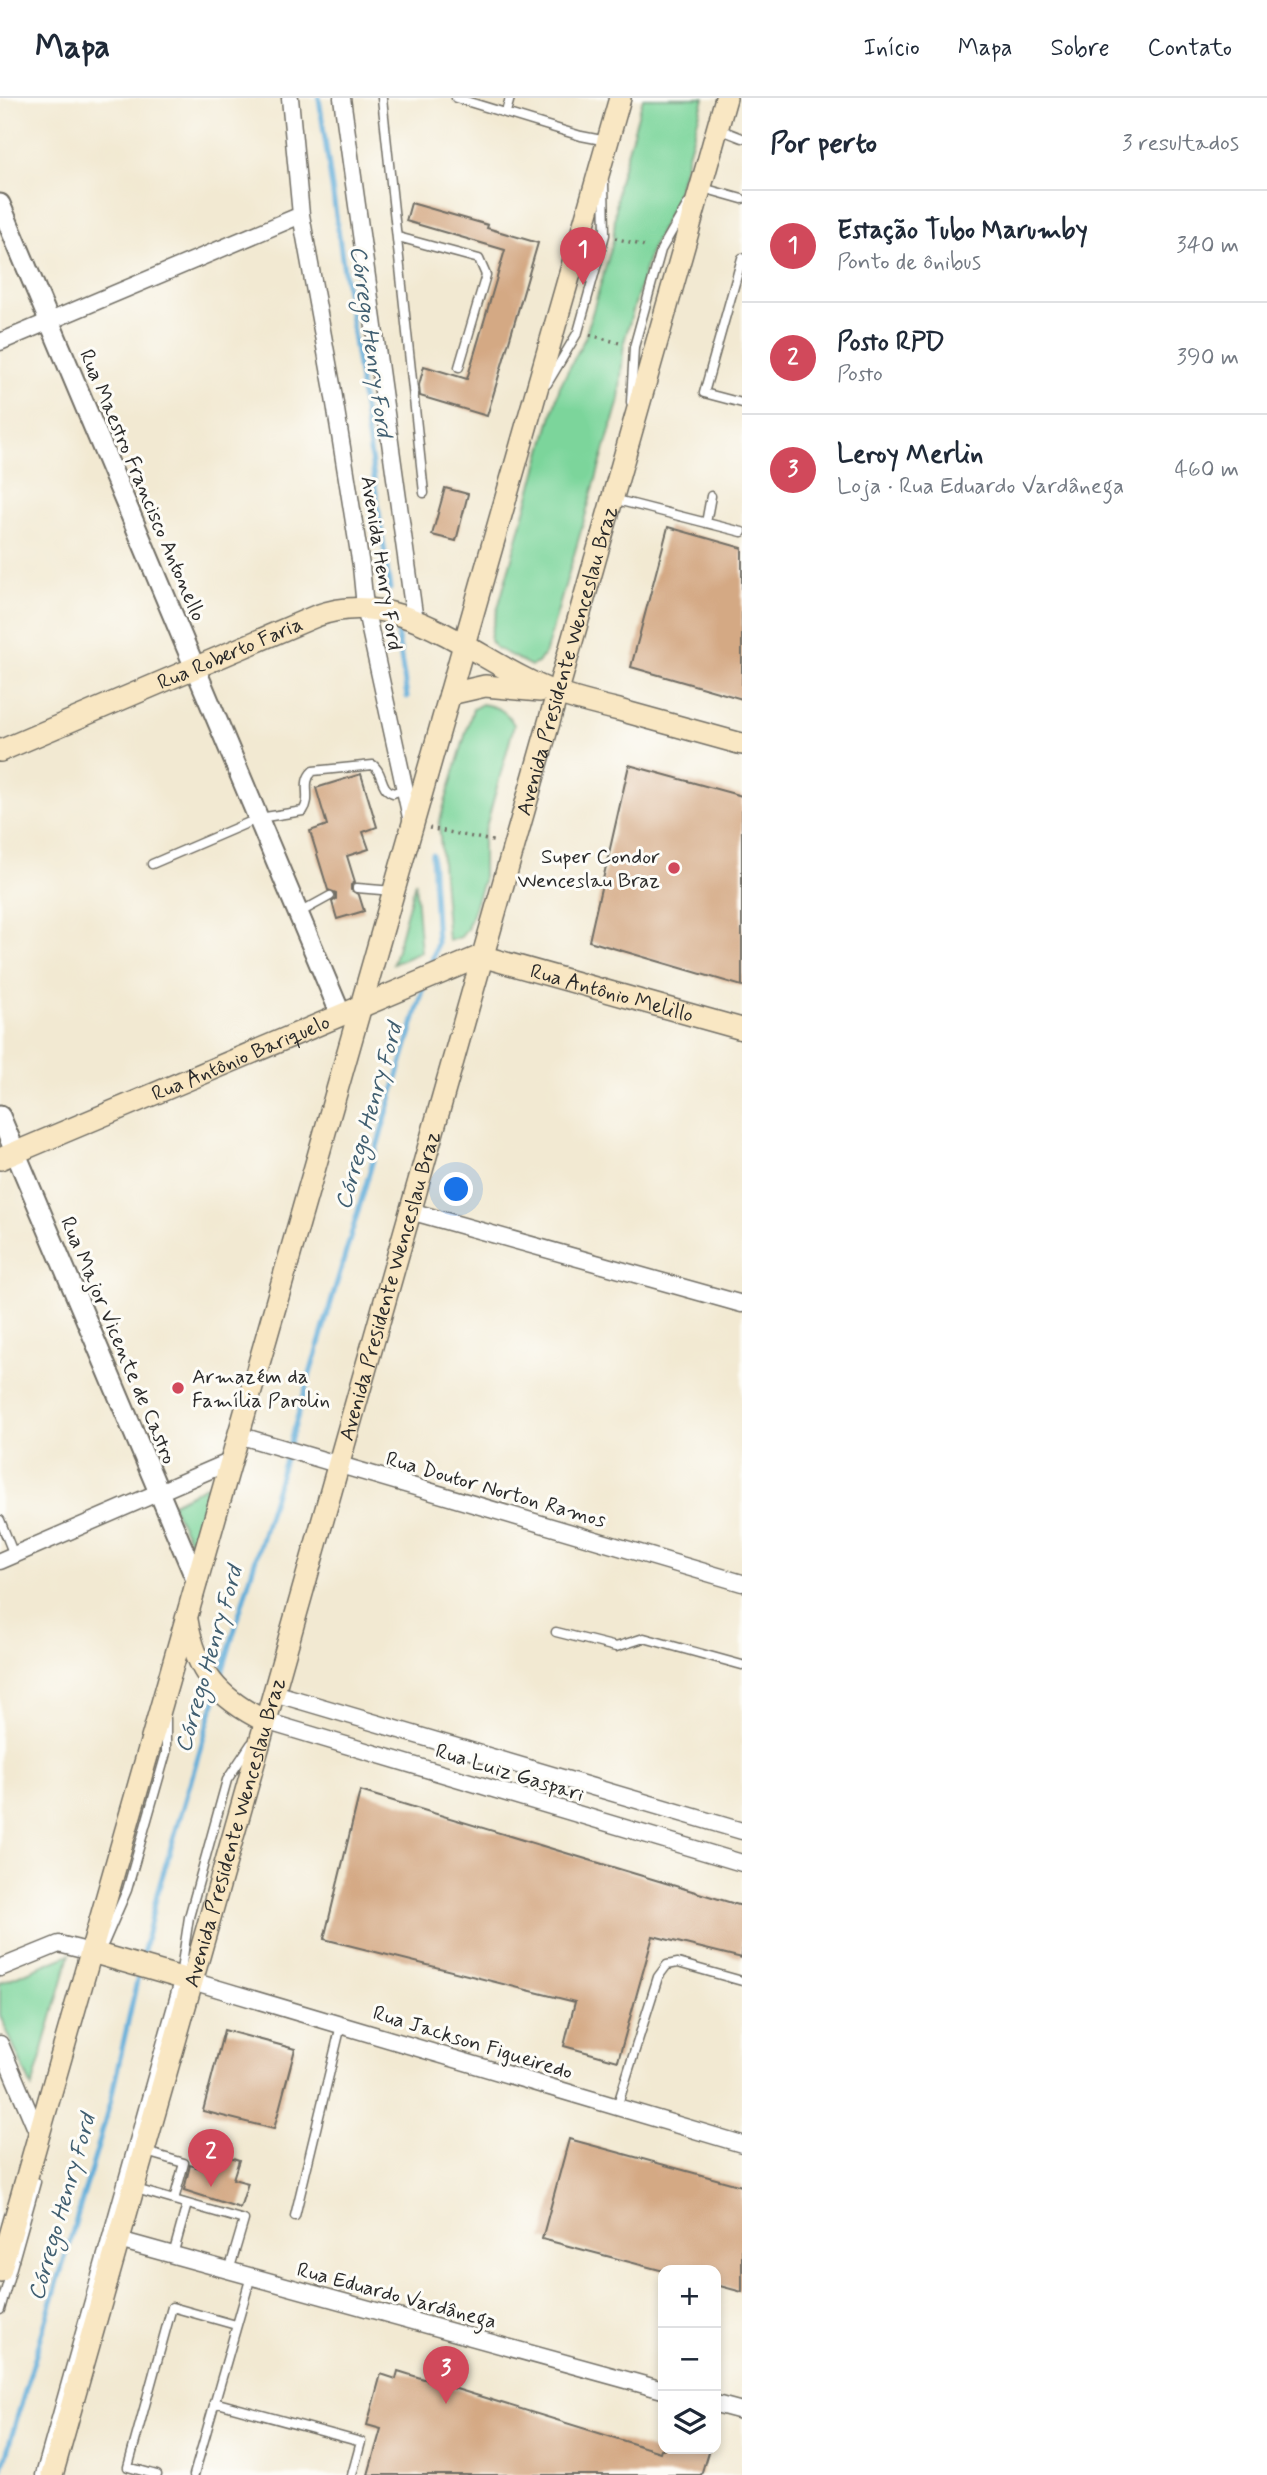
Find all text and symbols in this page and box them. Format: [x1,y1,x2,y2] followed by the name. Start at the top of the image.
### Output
[35,26,110,70] text: Mapa
[863,33,920,64] text: Início
[958,33,1012,64] text: Mapa
[1050,33,1110,64] text: Sobre
[1148,33,1232,64] text: Contato
[770,124,877,163] text: Por perto
[1122,129,1239,159] text: 3 resultados
[837,214,1088,248] text: Estação Tubo Marumby
[560,227,606,285] pin: 1
[788,231,798,261] text: 1
[1176,231,1239,261] text: 340 m
[340,244,399,441] water label: Córrego Henry Ford
[837,248,981,278] text: Ponto de ônibus
[837,326,945,360] text: Posto RPD
[787,343,799,373] text: 2
[1177,343,1239,373] text: 390 m
[72,345,212,626] street label: Rua Maestro Francisco Antonello
[837,360,883,390] text: Posto
[837,438,983,472] text: Leroy Merlin
[788,455,798,485] text: 3
[1175,455,1239,485] text: 460 m
[837,472,1124,502] text: Loja · Rua Eduardo Vardânega
[353,474,409,652] street label: Avenida Henry Ford
[510,502,625,819] street label: Avenida Presidente Wenceslau Braz
[153,610,307,697] street label: Rua Roberto Faria
[517,843,660,895] place label: Super Condor Wenceslau Braz
[666,860,682,876] marker: Super Condor Wenceslau Braz
[527,957,696,1030] street label: Rua Antônio Melillo
[147,1008,334,1108] street label: Rua Antônio Bariquelo
[329,1018,413,1214] water label: Córrego Henry Ford
[333,1128,447,1444] street label: Avenida Presidente Wenceslau Braz
[439,1172,473,1206] your location
[53,1212,183,1468] street label: Rua Major Vicente de Castro
[192,1363,330,1415] place label: Armazém da Família Parolin
[170,1380,186,1396] marker: Armazém da Família Parolin
[382,1445,609,1535] street label: Rua Doutor Norton Ramos
[169,1561,253,1757] water label: Córrego Henry Ford
[178,1674,292,1991] street label: Avenida Presidente Wenceslau Braz
[432,1737,588,1809] street label: Rua Luiz Gaspari
[369,1999,576,2087] street label: Rua Jackson Figueiredo
[22,2109,106,2305] water label: Córrego Henry Ford
[188,2129,234,2187] pin: 2
[293,2256,500,2338] street label: Rua Eduardo Vardânega
[658,2265,721,2454] map controls
[658,2265,721,2328] button: +
[658,2328,721,2391] button: −
[423,2346,469,2404] pin: 3
[658,2391,721,2454] button: layers

